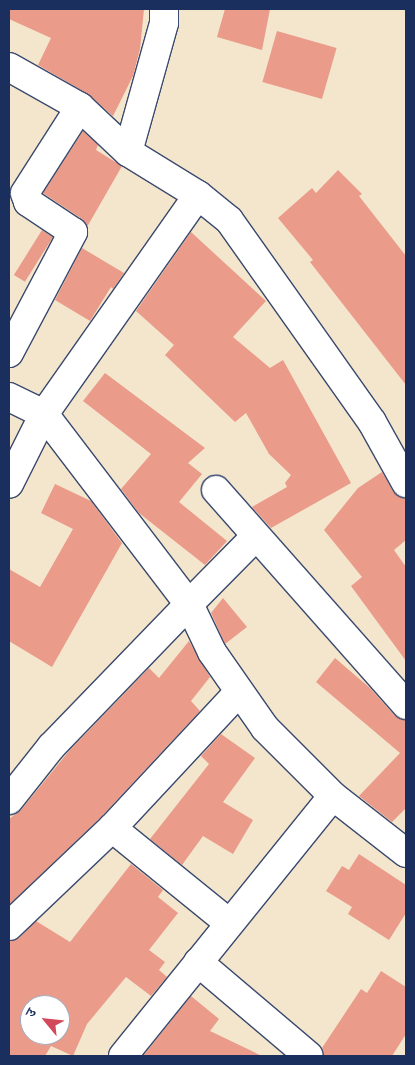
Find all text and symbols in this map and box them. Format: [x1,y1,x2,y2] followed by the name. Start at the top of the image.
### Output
[20,995,70,1045] north arrow
[22,1006,43,1021] text: उ

